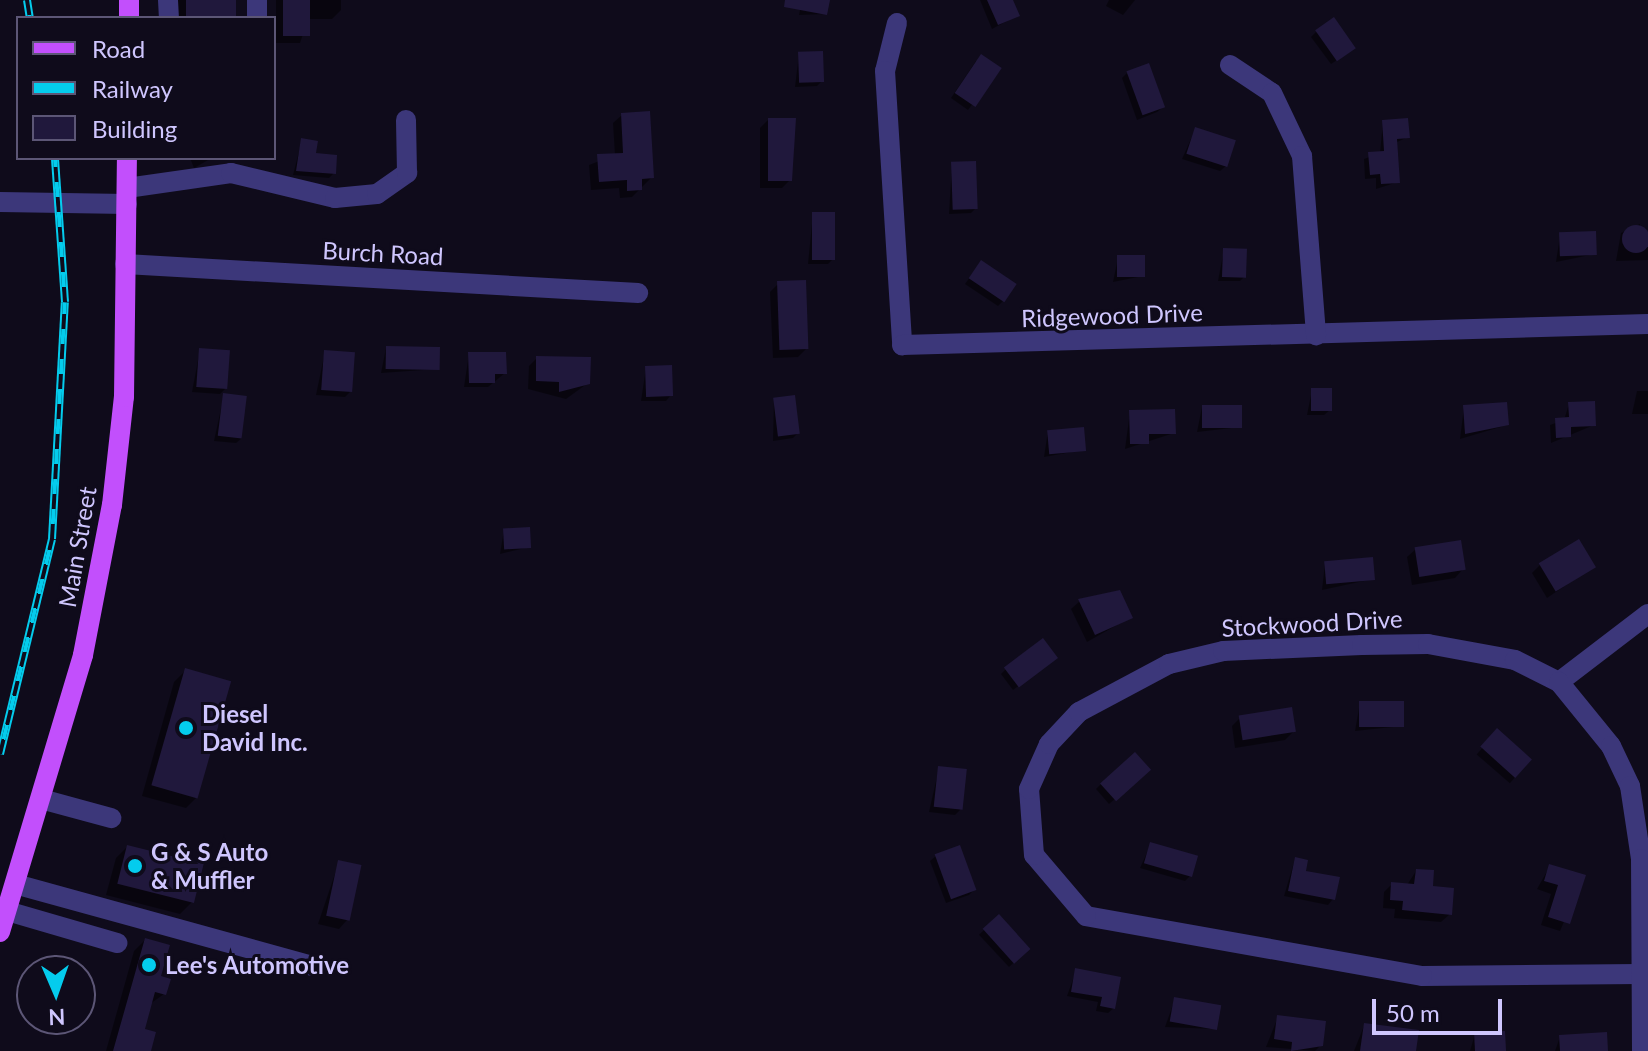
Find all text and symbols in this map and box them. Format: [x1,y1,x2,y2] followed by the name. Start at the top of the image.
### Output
[16,16,276,160] legend
[92,34,145,63] text: Road
[92,74,173,103] text: Railway
[92,114,177,143] text: Building
[322,235,444,271] street label: Burch Road
[1021,297,1203,333] street label: Ridgewood Drive
[52,484,102,610] street label: Main Street
[1221,604,1403,642] street label: Stockwood Drive
[202,700,308,756] place label: Diesel David Inc.
[177,719,195,737] marker: Diesel David Inc.
[151,838,269,894] place label: G & S Auto & Muffler
[126,857,144,875] marker: G & S Auto & Muffler
[165,951,350,979] place label: Lee's Automotive
[16,955,96,1035] north arrow
[140,956,158,974] marker: Lee's Automotive
[1376,983,1506,1033] scale bar
[1386,998,1440,1027] text: 50 m
[48,1004,66,1031] text: N

